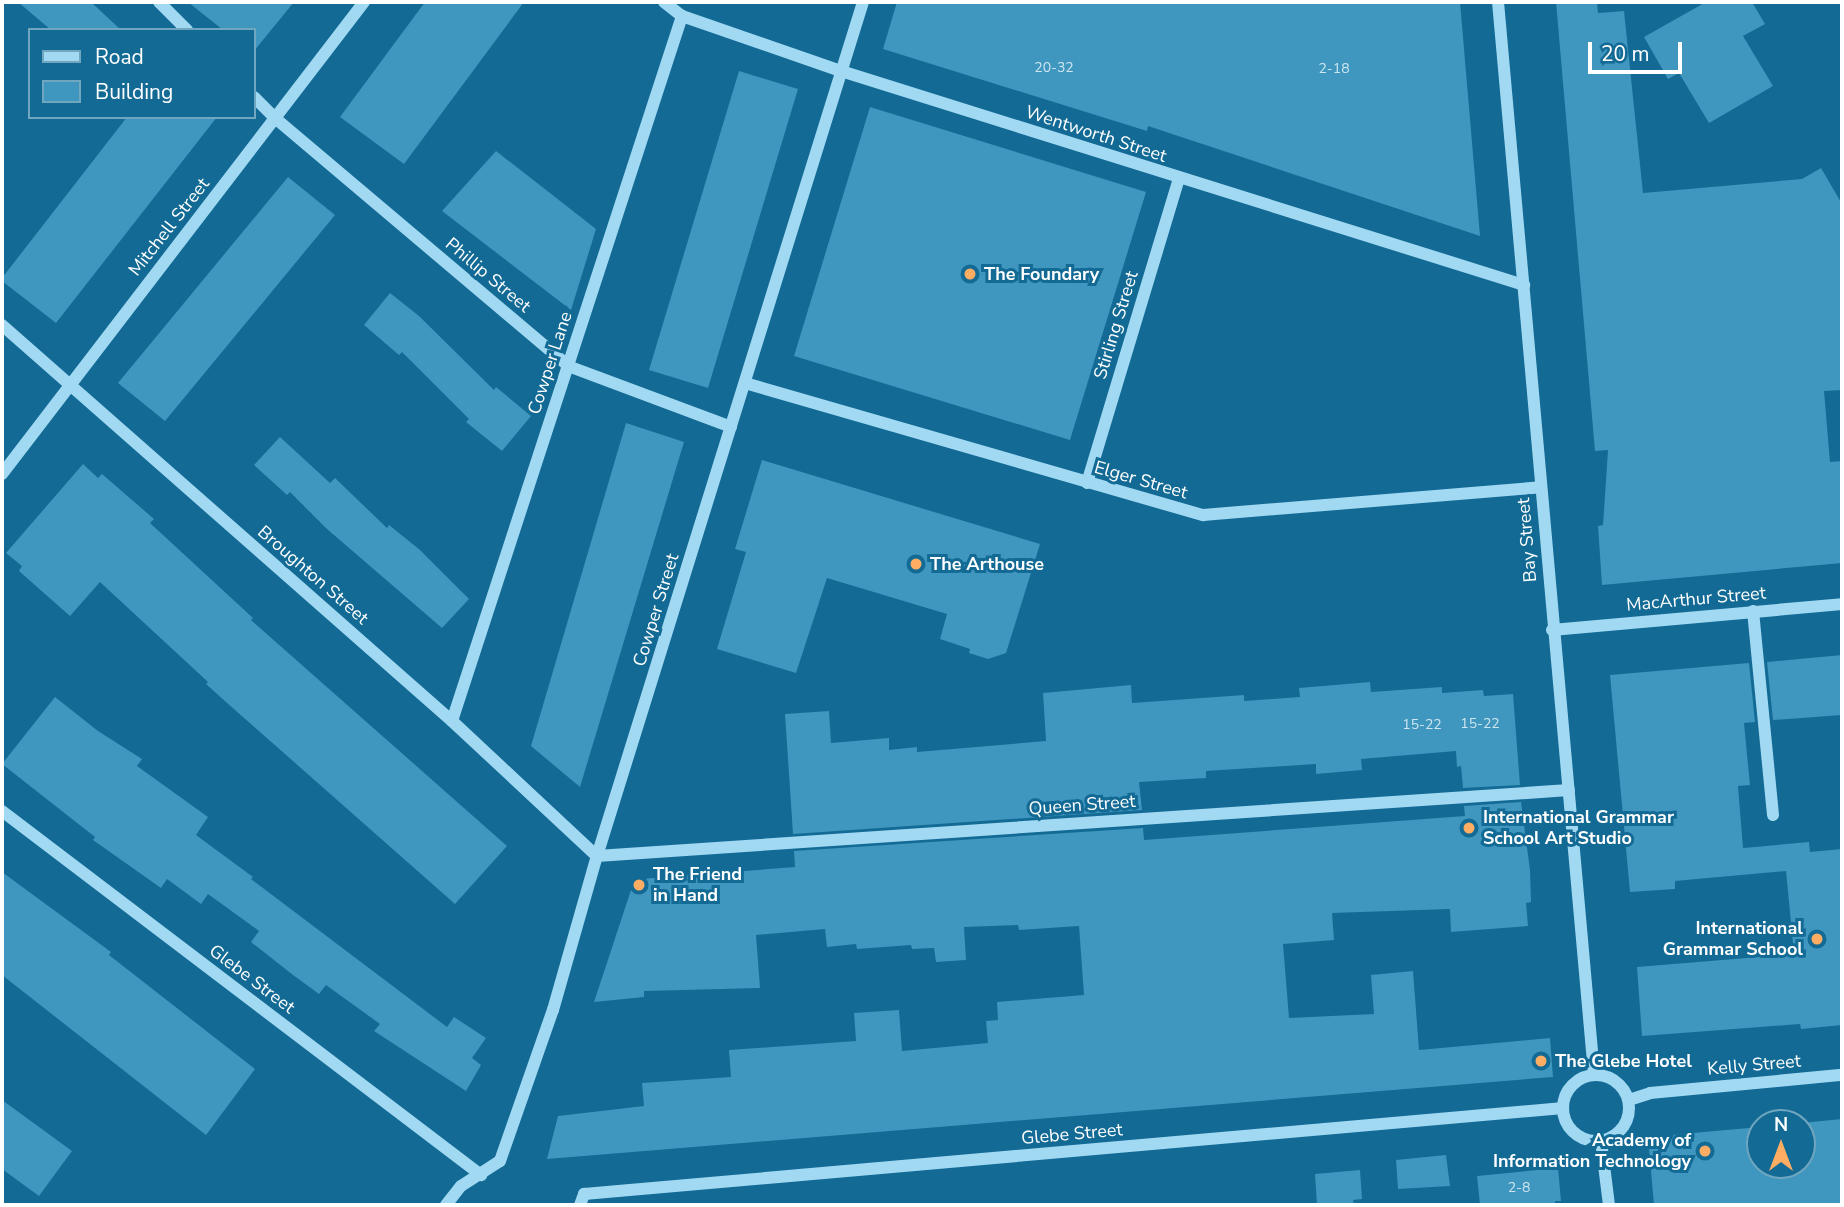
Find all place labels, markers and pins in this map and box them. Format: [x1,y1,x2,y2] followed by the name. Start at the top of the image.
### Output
[984,263,1099,285] place label: The Foundary
[962,266,978,282] marker: The Foundary
[930,553,1044,575] place label: The Arthouse
[908,556,924,572] marker: The Arthouse
[1483,807,1674,850] place label: International Grammar School Art Studio
[1461,820,1477,836] marker: International Grammar School Art Studio
[653,864,742,906] place label: The Friend in Hand
[631,877,647,893] marker: The Friend in Hand
[1663,918,1803,960] place label: International Grammar School
[1809,931,1825,947] marker: International Grammar School
[1555,1050,1692,1072] place label: The Glebe Hotel
[1533,1053,1549,1069] marker: The Glebe Hotel
[1493,1130,1691,1172] place label: Academy of Information Technology
[1697,1143,1713,1159] marker: Academy of Information Technology

